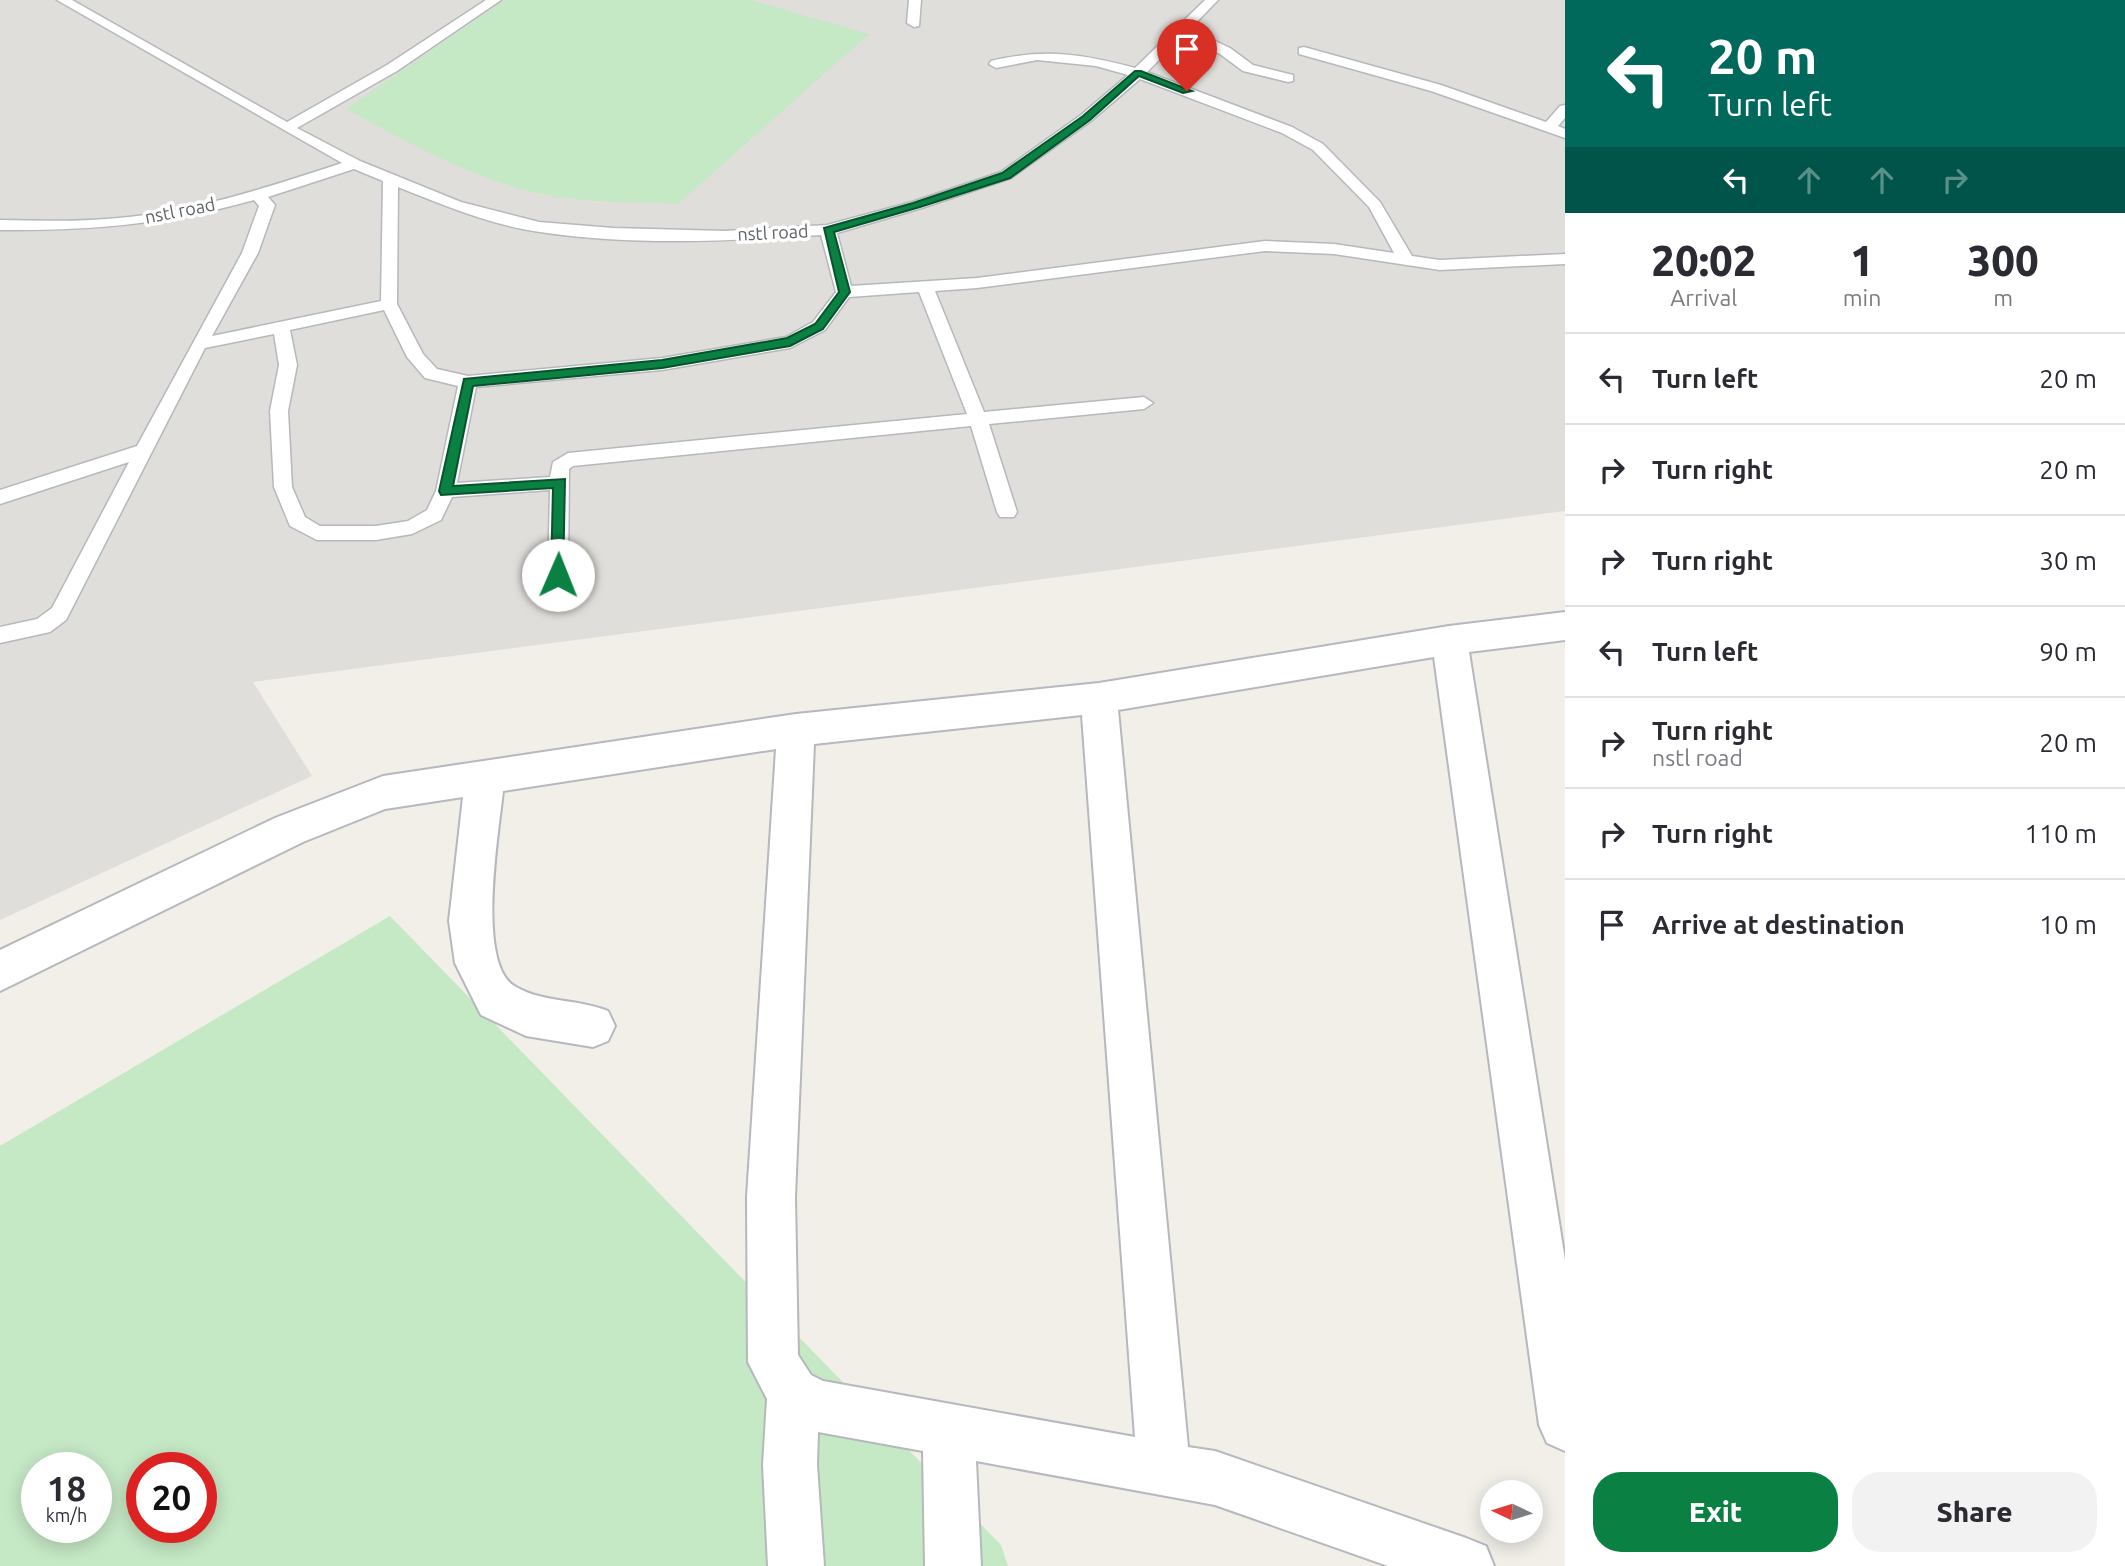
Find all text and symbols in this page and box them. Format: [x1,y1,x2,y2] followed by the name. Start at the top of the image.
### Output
[1157,19,1217,91] pin
[1593,28,1684,119] icon: left
[1708,28,1817,83] text: 20 m
[1168,30,1206,68] icon: arrive
[1708,86,1832,122] text: Turn left
[1717,161,1755,199] icon: left
[1790,161,1828,199] icon: ahead
[1863,161,1901,199] icon: ahead
[1936,161,1974,199] icon: right
[143,193,217,227] street label: nstl road
[737,220,809,244] street label: nstl road
[1651,237,1756,284] text: 20:02
[1850,237,1874,284] text: 1
[1968,237,2039,284] text: 300
[1670,285,1737,310] text: Arrival
[1843,285,1881,310] text: min
[1993,285,2013,310] text: m
[1593,360,1631,398] icon: left
[1652,364,1758,393] text: Turn left
[2039,364,2097,393] text: 20 m
[1593,451,1631,489] icon: right
[1652,455,1773,484] text: Turn right
[2039,455,2097,484] text: 20 m
[521,538,595,612] position arrow
[1593,542,1631,580] icon: right
[1652,546,1773,575] text: Turn right
[2039,546,2097,575] text: 30 m
[1593,633,1631,671] icon: left
[1652,637,1758,666] text: Turn left
[2039,637,2097,666] text: 90 m
[1652,716,1773,745] text: Turn right
[1593,724,1631,762] icon: right
[2039,728,2097,757] text: 20 m
[1652,745,1743,770] text: nstl road
[1593,815,1631,853] icon: right
[1652,819,1773,848] text: Turn right
[2025,819,2097,848] text: 110 m
[1593,906,1631,944] icon: arrive
[1652,910,1905,939] text: Arrive at destination
[2039,910,2097,939] text: 10 m
[126,1452,217,1543] speed limit sign: 20
[47,1468,86,1508] text: 18
[1593,1472,1838,1552] button: Exit
[1852,1472,2097,1552] button: Share
[1480,1480,1544,1544] north arrow
[1480,1480,1543,1543] map controls
[46,1505,87,1525] text: km/h

